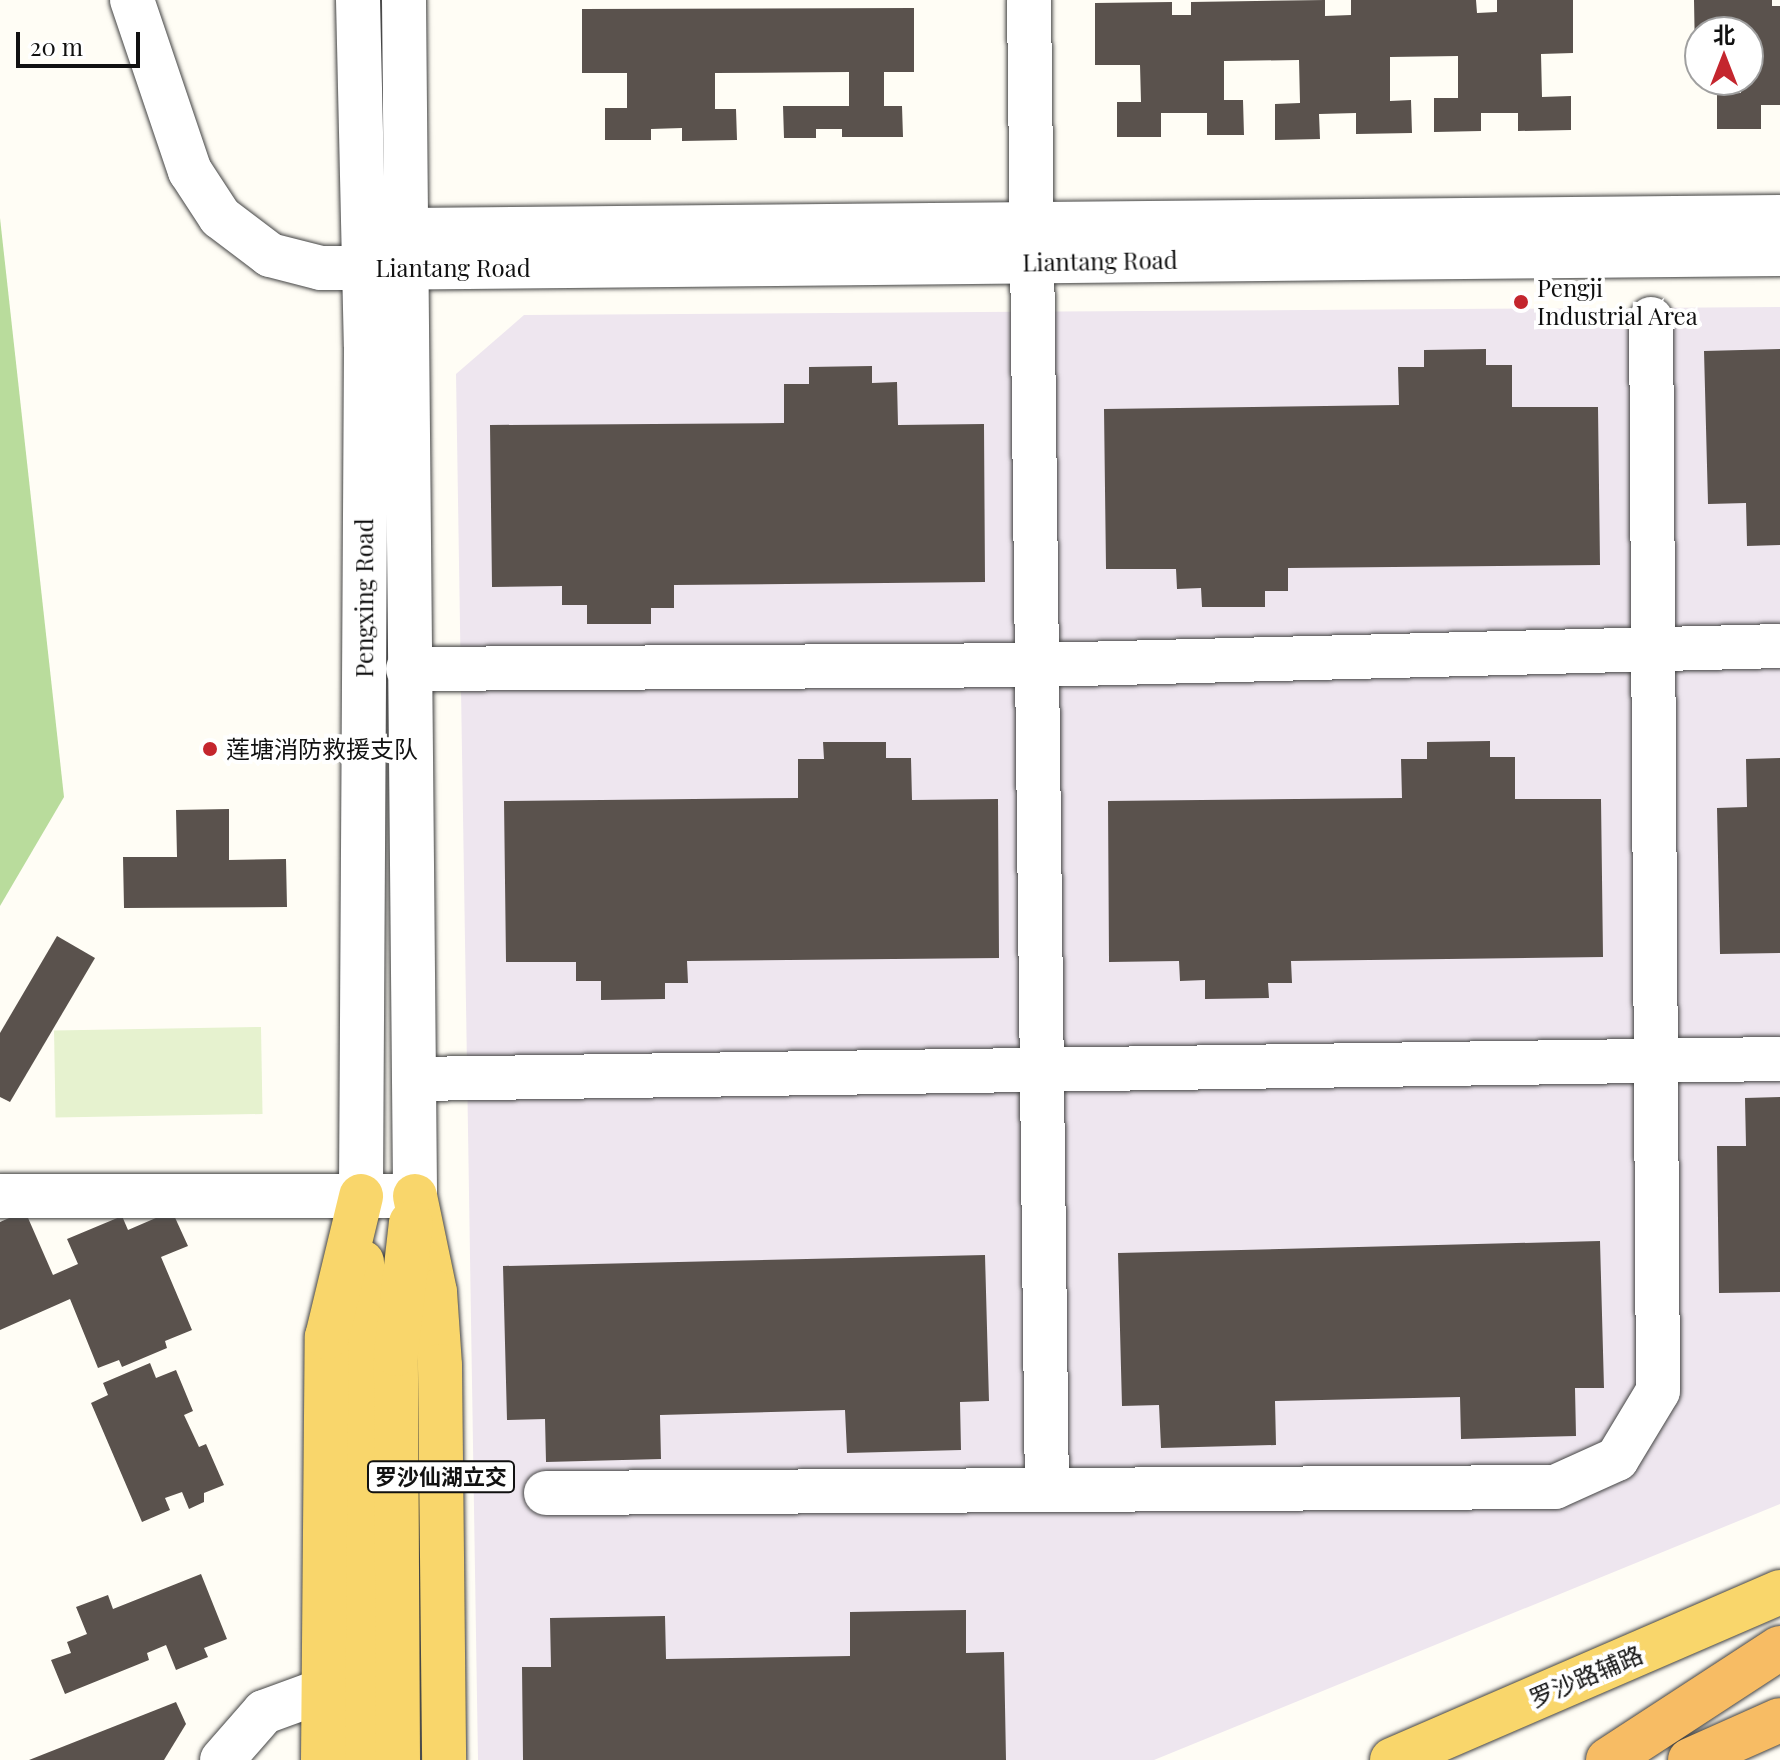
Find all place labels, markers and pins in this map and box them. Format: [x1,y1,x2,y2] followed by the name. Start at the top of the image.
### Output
[1537,274,1698,330] place label: Pengji Industrial Area
[1512,293,1530,311] marker: Pengji Industrial Area
[226,735,418,763] place label: 莲塘消防救援支队
[201,740,219,758] marker: 莲塘消防救援支队

